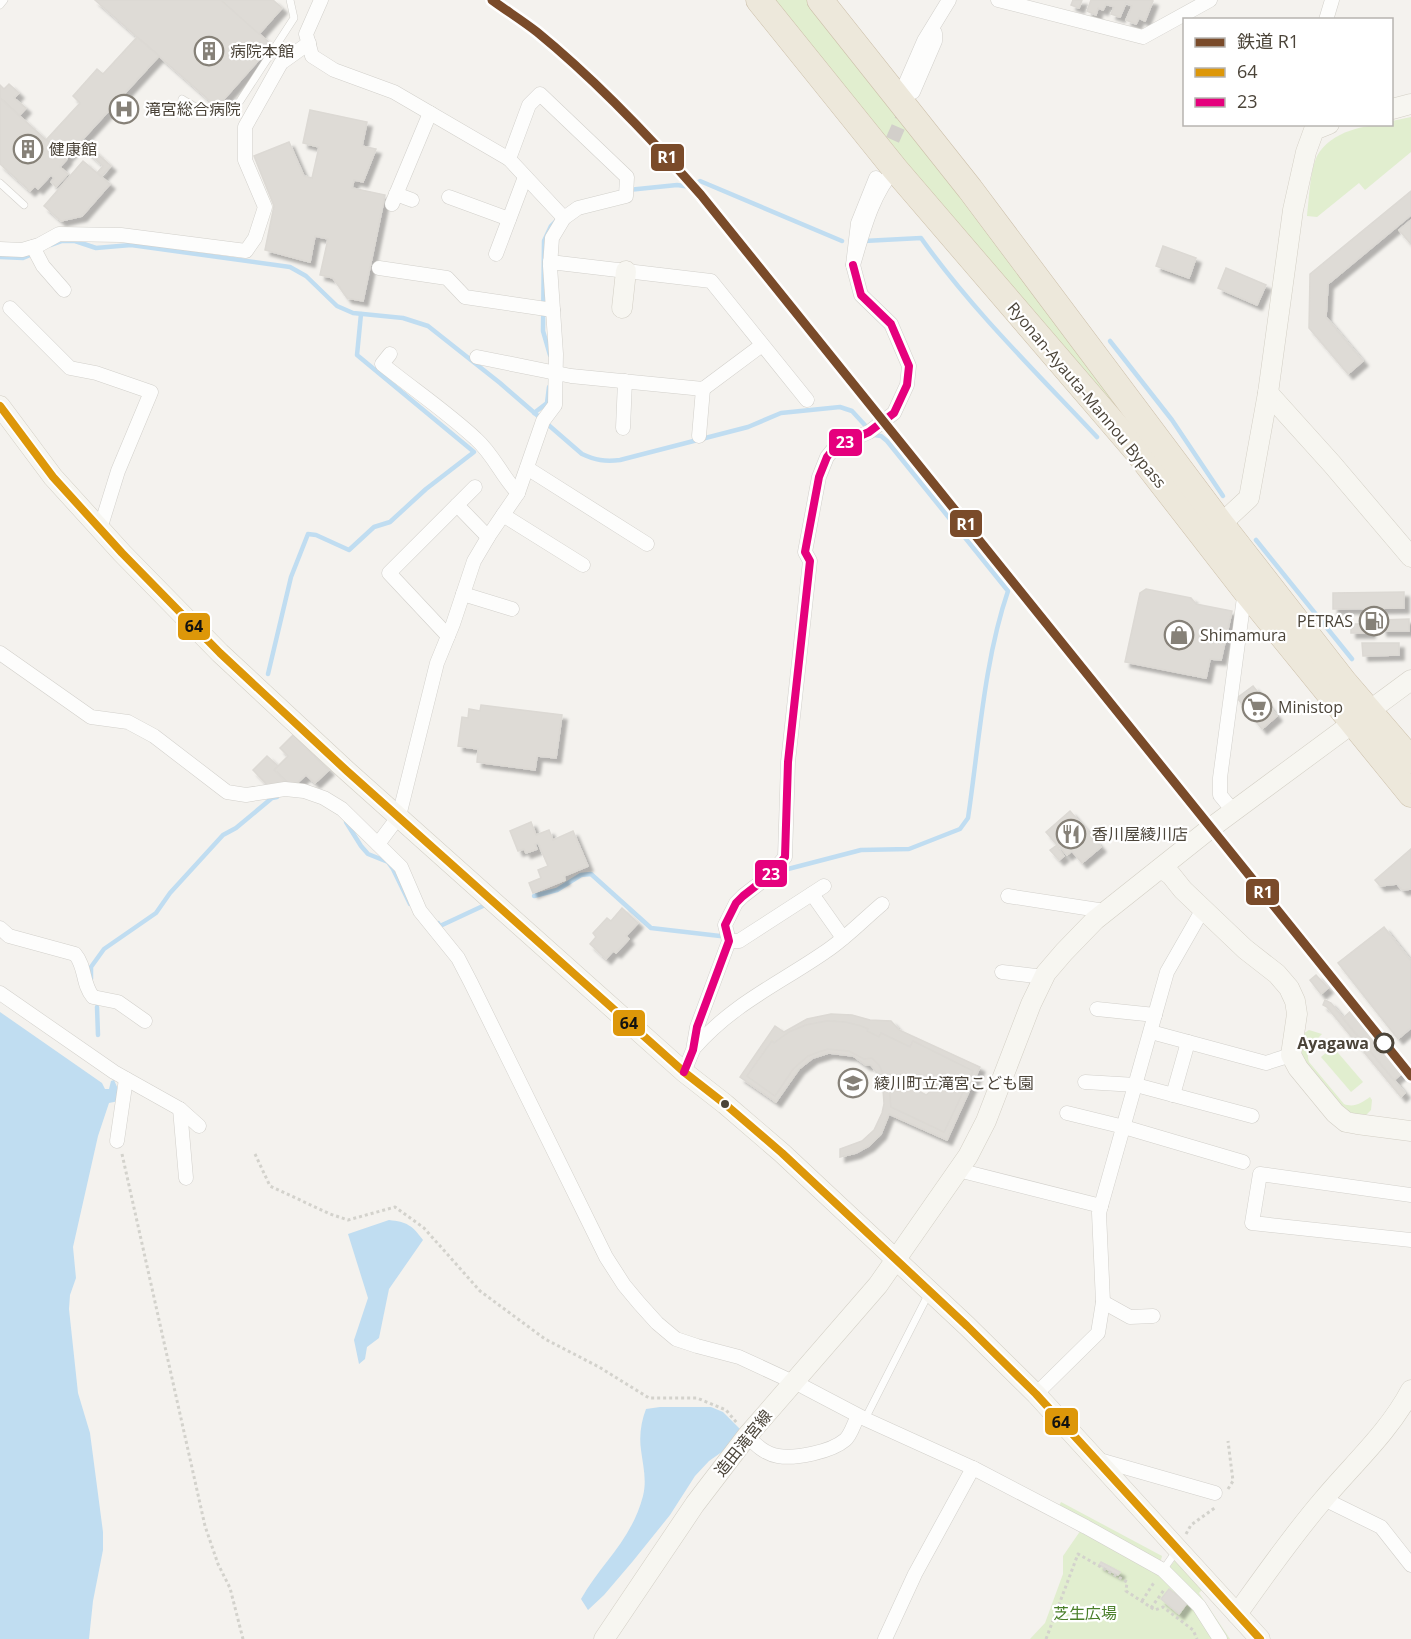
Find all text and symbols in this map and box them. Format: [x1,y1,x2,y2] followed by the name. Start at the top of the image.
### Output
[1183,18,1393,126] legend
[1237,29,1299,53] text: 鉄道 R1
[193,35,225,67] building icon: 病院本館
[230,40,294,62] place label: 病院本館
[1237,59,1258,83] text: 64
[1237,89,1258,113] text: 23
[108,93,140,125] hospital icon: 滝宮総合病院
[145,98,241,120] place label: 滝宮総合病院
[12,133,44,165] building icon: 健康館
[49,138,97,160] place label: 健康館
[650,143,685,172] line badge: R1
[657,146,677,168] text: R1
[1003,297,1171,493] street label: Ryonan-Ayauta-Mannou Bypass
[828,428,863,457] line badge: 23
[836,431,854,453] text: 23
[949,509,983,538] line badge: R1
[956,513,976,535] text: R1
[1358,605,1390,637] fuel station icon: PETRAS
[1297,610,1353,632] place label: PETRAS
[177,612,211,641] line badge: 64
[185,615,203,637] text: 64
[1163,619,1195,651] shop icon: Shimamura
[1200,624,1286,646] place label: Shimamura
[1241,691,1273,723] supermarket icon: Ministop
[1278,696,1343,718] place label: Ministop
[1055,818,1087,850] restaurant icon: 香川屋綾川店
[1092,823,1188,845] place label: 香川屋綾川店
[754,859,788,888] line badge: 23
[762,863,780,885] text: 23
[1245,878,1280,906] line badge: R1
[1253,881,1273,903] text: R1
[612,1009,646,1037] line badge: 64
[620,1012,638,1034] text: 64
[1297,1032,1369,1054] place label: Ayagawa
[1374,1033,1394,1053] marker: Ayagawa
[837,1067,869,1099] school or university icon: 綾川町立滝宮こども園
[874,1072,1034,1094] place label: 綾川町立滝宮こども園
[719,1098,731,1110] unlabelled marker
[709,1405,777,1481] street label: 造田滝宮線
[1044,1407,1079,1436] line badge: 64
[1052,1411,1070,1433] text: 64
[1053,1602,1117,1624] park label: 芝生広場

